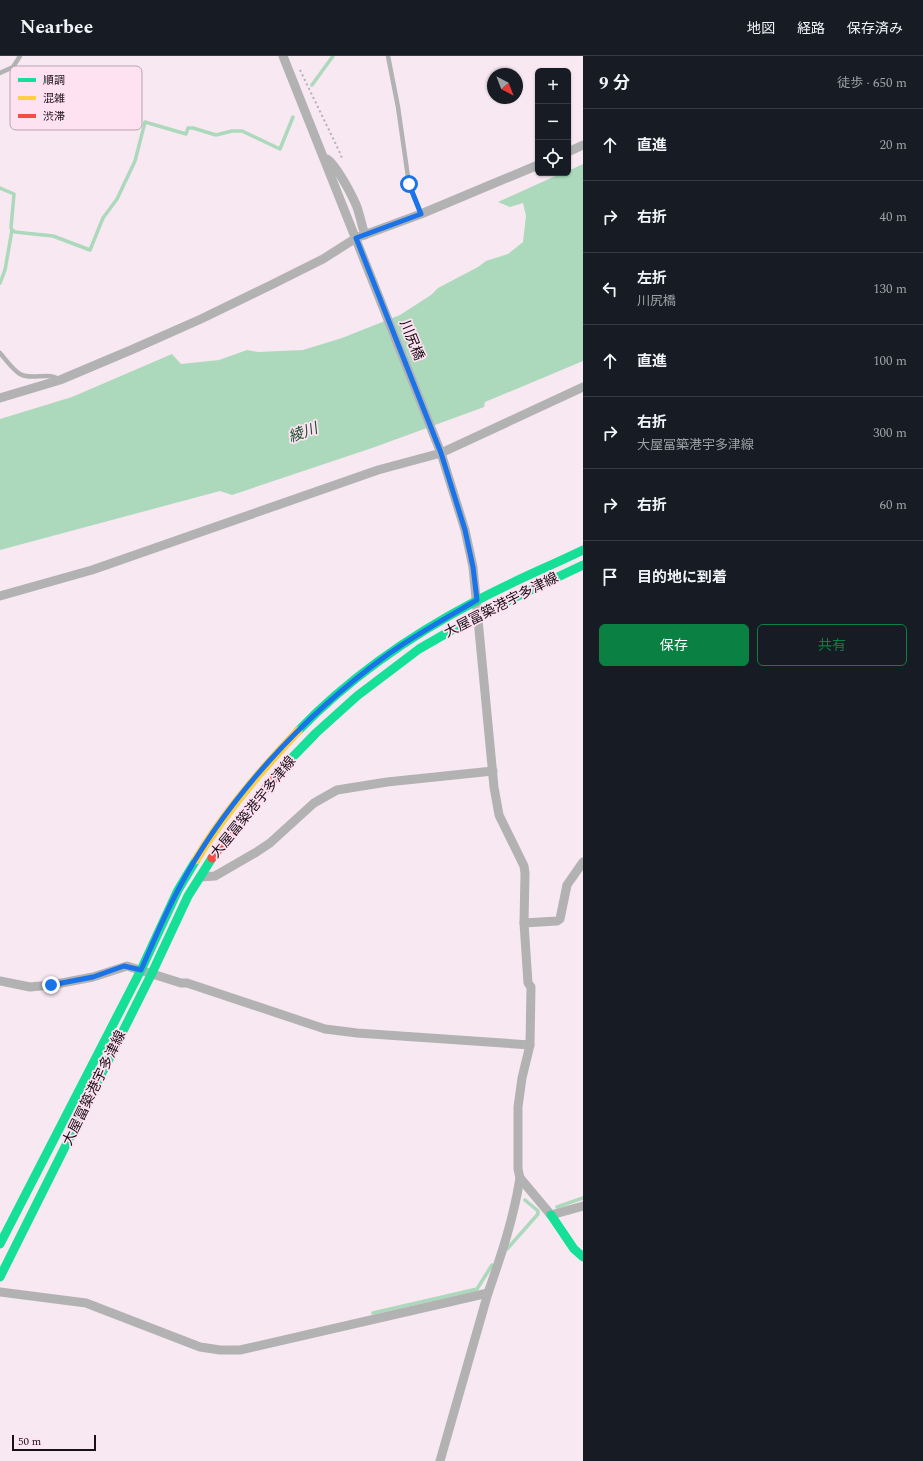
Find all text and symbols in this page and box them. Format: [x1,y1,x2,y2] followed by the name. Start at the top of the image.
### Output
[20,13,93,42] text: Nearbee
[747,18,775,39] text: 地図
[797,18,825,39] text: 経路
[847,18,903,39] text: 保存済み
[10,66,142,130] legend
[487,68,523,104] north arrow
[535,68,571,176] map controls
[535,68,571,104] button: +
[599,70,630,96] text: 9 分
[43,72,65,89] text: 順調
[837,73,907,93] text: 徒歩 · 650 m
[43,90,65,107] text: 混雑
[535,104,571,140] button: −
[43,108,65,125] text: 渋滞
[599,134,621,156] icon: ahead
[637,134,667,157] text: 直進
[880,135,907,155] text: 20 m
[535,140,571,176] button: locate
[400,175,418,193] route start
[599,206,621,228] icon: right
[637,206,667,229] text: 右折
[880,207,907,227] text: 40 m
[637,267,667,290] text: 左折
[599,278,621,300] icon: left
[873,279,907,299] text: 130 m
[637,291,676,311] text: 川尻橋
[394,317,430,363] street label: 川尻橋
[599,350,621,372] icon: ahead
[637,350,667,373] text: 直進
[873,351,907,371] text: 100 m
[637,411,667,434] text: 右折
[285,416,323,449] water label: 綾川
[599,422,621,444] icon: right
[873,423,907,443] text: 300 m
[637,435,754,455] text: 大屋冨築港宇多津線
[599,494,621,516] icon: right
[637,494,667,517] text: 右折
[880,495,907,515] text: 60 m
[599,566,621,588] icon: arrive
[637,566,727,589] text: 目的地に到着
[440,567,562,643] street label: 大屋冨築港宇多津線
[599,624,749,666] button: 保存
[757,624,907,666] button: 共有
[205,751,301,863] street label: 大屋冨築港宇多津線
[42,976,60,994] route end
[57,1027,131,1149] street label: 大屋冨築港宇多津線
[12,1433,96,1452] scale bar
[18,1433,41,1450] text: 50 m

